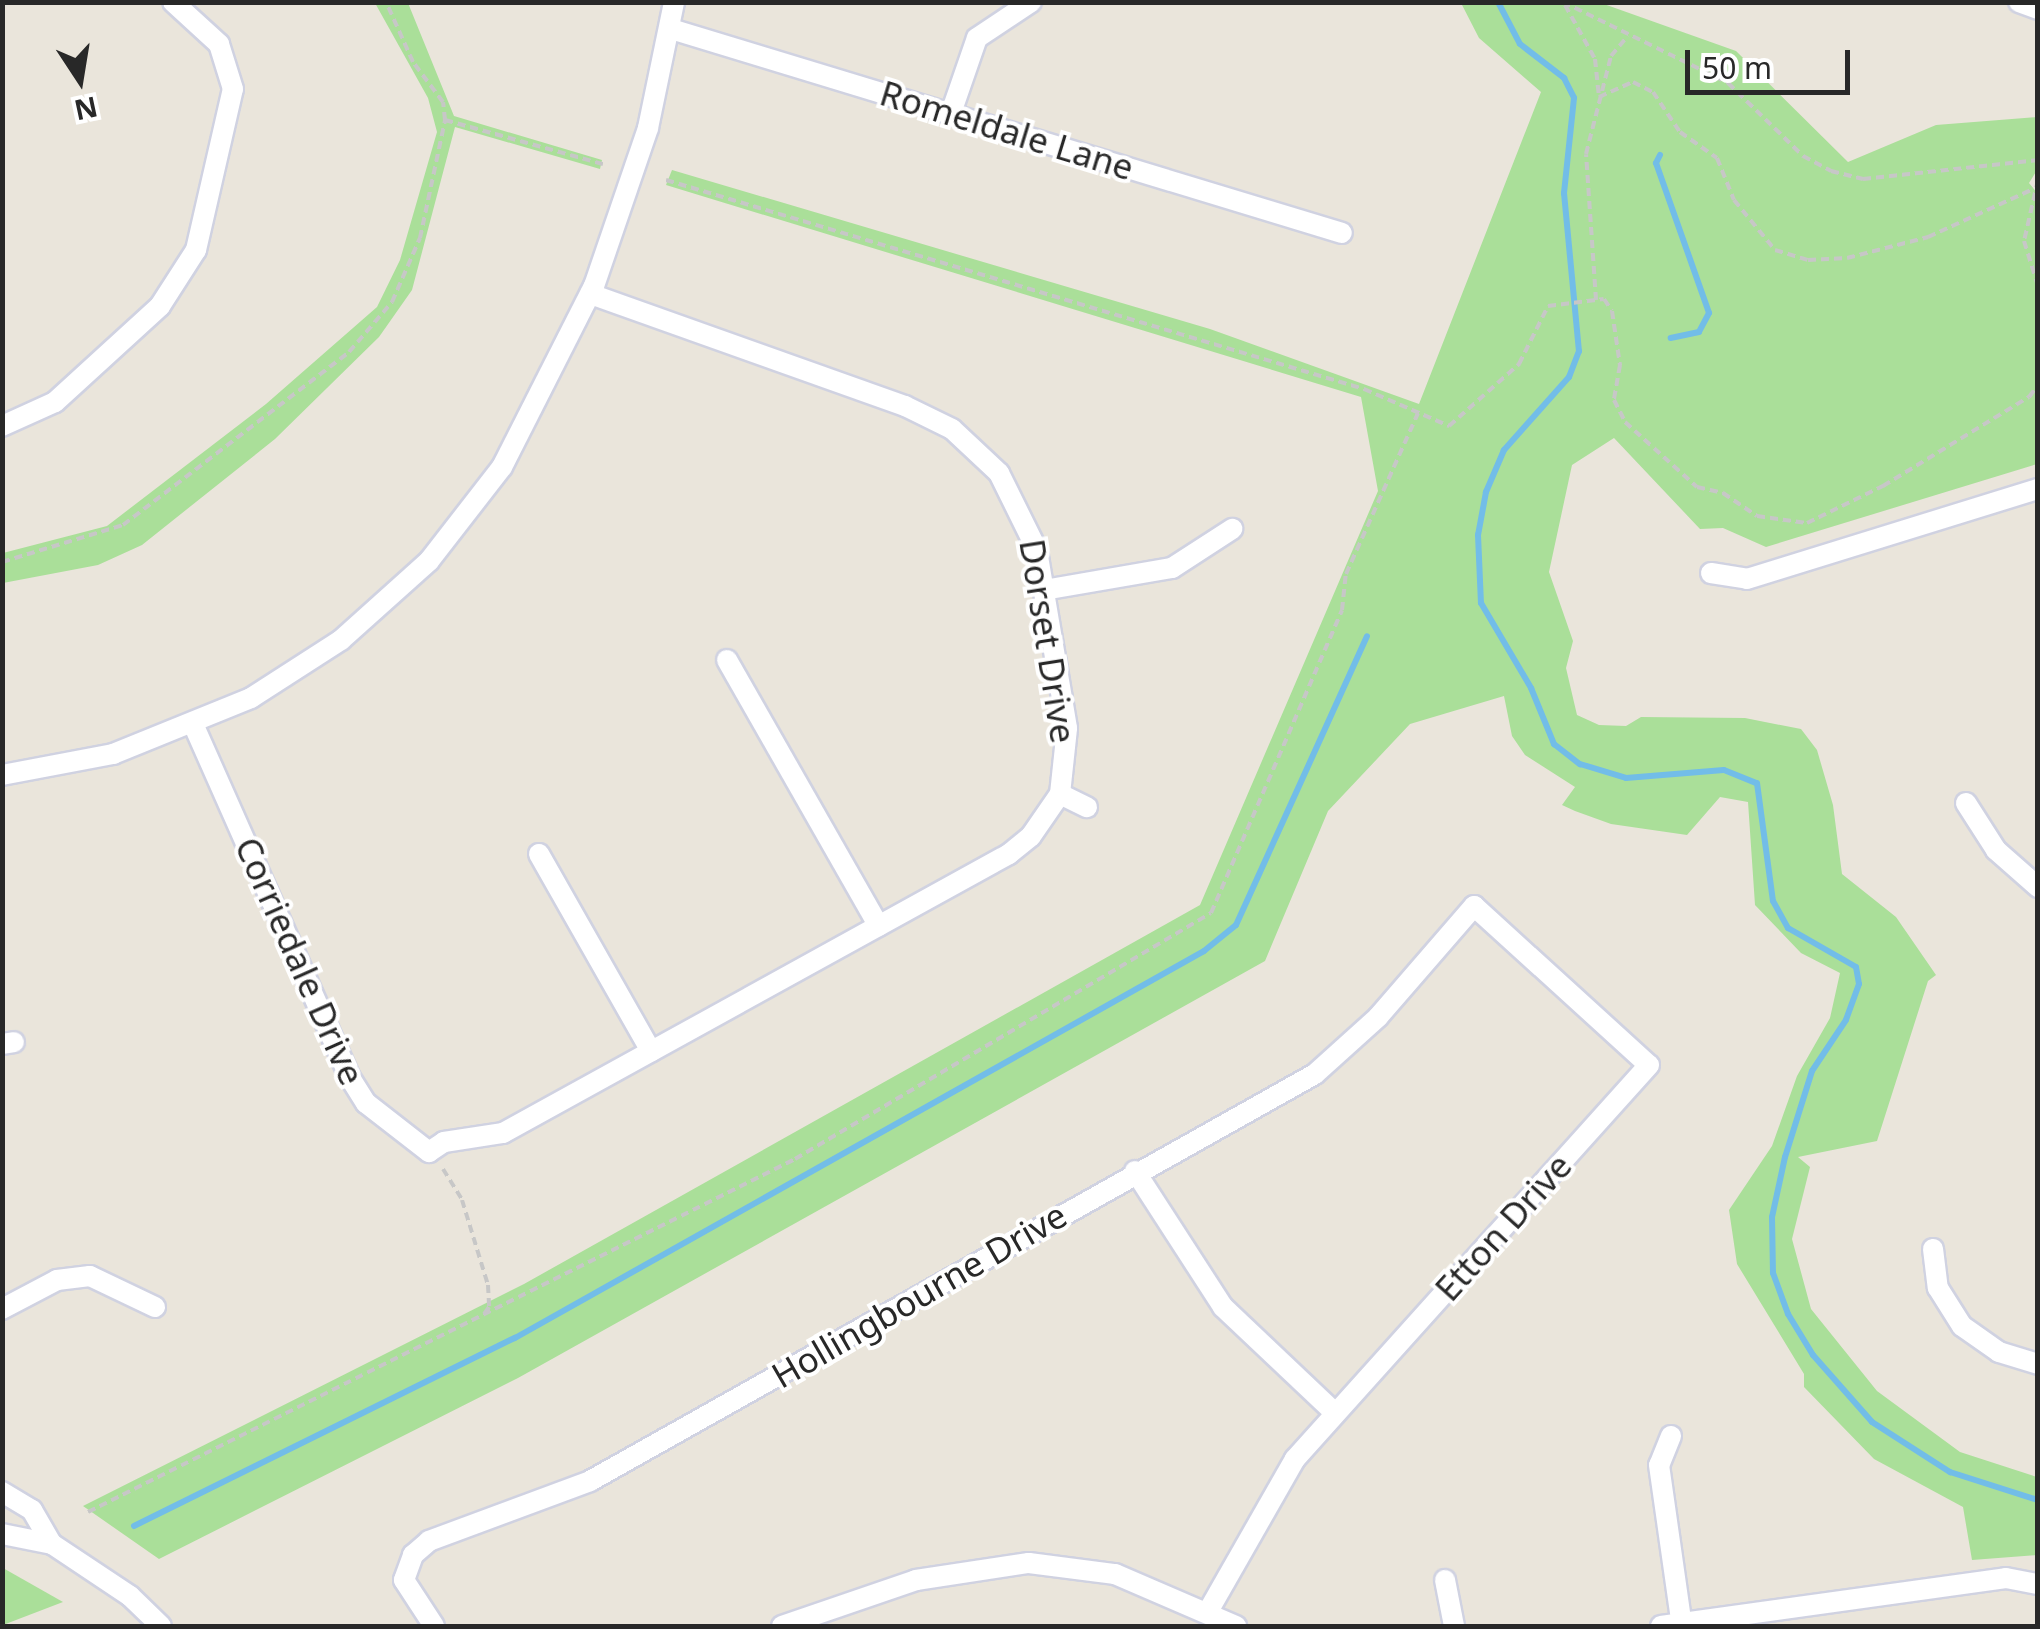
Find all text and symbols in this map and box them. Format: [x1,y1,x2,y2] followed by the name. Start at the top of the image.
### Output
[30,30,130,130] north arrow
[1690,30,1855,92] scale bar
[1702,47,1772,88] text: 50 m
[875,71,1139,189] street label: Romeldale Lane
[71,88,101,130] text: N
[1011,536,1085,746] street label: Dorset Drive
[227,831,373,1091] street label: Corriedale Drive
[1426,1145,1580,1309] street label: Etton Drive
[764,1194,1074,1396] street label: Hollingbourne Drive

